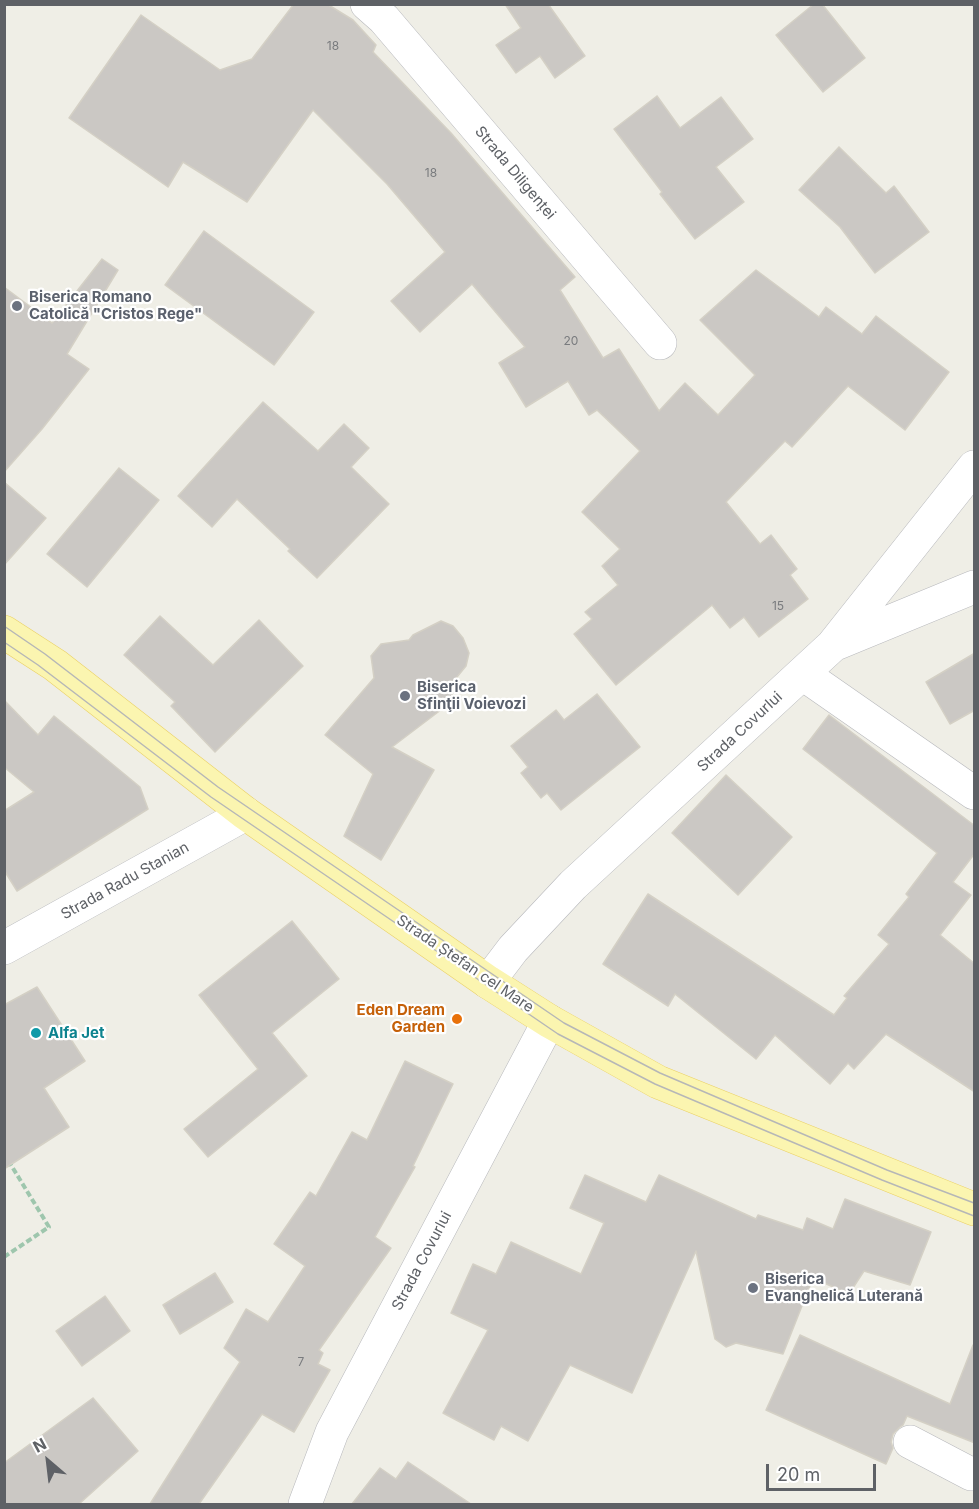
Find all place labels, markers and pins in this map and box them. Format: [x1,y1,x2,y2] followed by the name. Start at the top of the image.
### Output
[29,288,202,323] place label: Biserica Romano Catolică "Cristos Rege"
[10,299,24,313] marker: Biserica Romano Catolică "Cristos Rege"
[417,678,526,713] place label: Biserica Sfinţii Voievozi
[398,689,412,703] marker: Biserica Sfinţii Voievozi
[357,1001,445,1036] place label: Eden Dream Garden
[450,1012,464,1026] marker: Eden Dream Garden
[48,1024,104,1042] place label: Alfa Jet
[29,1026,43,1040] marker: Alfa Jet
[765,1270,923,1305] place label: Biserica Evanghelică Luterană
[746,1281,760,1295] marker: Biserica Evanghelică Luterană

